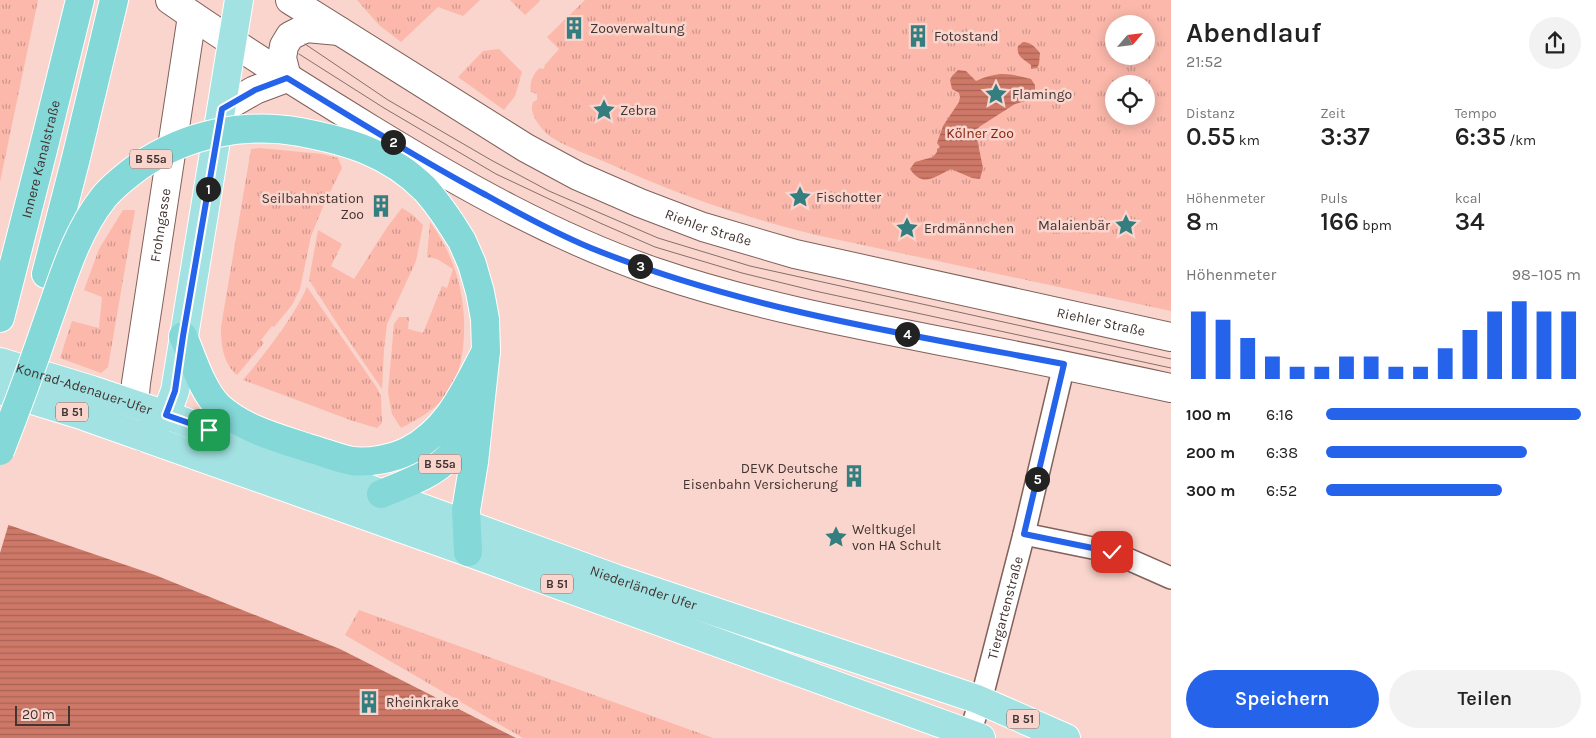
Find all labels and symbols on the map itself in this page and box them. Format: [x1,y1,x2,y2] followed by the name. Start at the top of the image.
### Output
[561,15,587,41] building icon: Zooverwaltung
[1105,15,1155,65] north arrow
[590,20,685,37] place label: Zooverwaltung
[905,23,931,49] building icon: Fotostand
[934,28,999,45] place label: Fotostand
[983,81,1009,107] place icon: Flamingo
[1012,86,1072,103] place label: Flamingo
[591,97,617,123] place icon: Zebra
[17,98,63,220] street label: Innere Kanalstraße
[620,102,657,119] place label: Zebra
[946,125,1014,142] park label: Kölner Zoo
[380,130,406,154] pin: 2
[130,150,172,168] road number: B 55a
[196,176,220,202] pin: 1
[787,184,813,210] place icon: Fischotter
[146,187,174,263] street label: Frohngasse
[816,189,882,206] place label: Fischotter
[261,190,364,223] place label: Seilbahnstation Zoo
[368,193,394,219] building icon: Seilbahnstation Zoo
[663,205,754,249] street label: Riehler Straße
[1113,212,1139,238] place icon: Malaienbär
[894,215,920,241] place icon: Erdmännchen
[1038,217,1111,234] place label: Malaienbär
[924,220,1014,237] place label: Erdmännchen
[628,254,652,278] pin: 3
[1055,304,1147,340] street label: Riehler Straße
[894,322,920,346] pin: 4
[14,359,155,418] street label: Konrad-Adenauer-Ufer
[56,402,88,422] road number: B 51
[188,409,230,451] pin
[419,454,461,474] road number: B 55a
[683,460,838,493] place label: DEVK Deutsche Eisenbahn Versicherung
[841,463,867,489] building icon: DEVK Deutsche Eisenbahn Versicherung
[1024,466,1050,492] pin: 5
[852,521,941,554] place label: Weltkugel von HA Schult
[823,524,849,550] place icon: Weltkugel von HA Schult
[1091,531,1133,573] pin
[983,554,1026,661] street label: Tiergartenstraße
[588,561,700,614] street label: Niederländer Ufer
[541,574,573,594] road number: B 51
[356,689,382,715] building icon: Rheinkrake
[386,694,459,711] place label: Rheinkrake
[15,703,70,726] scale bar
[1007,710,1039,729] road number: B 51

